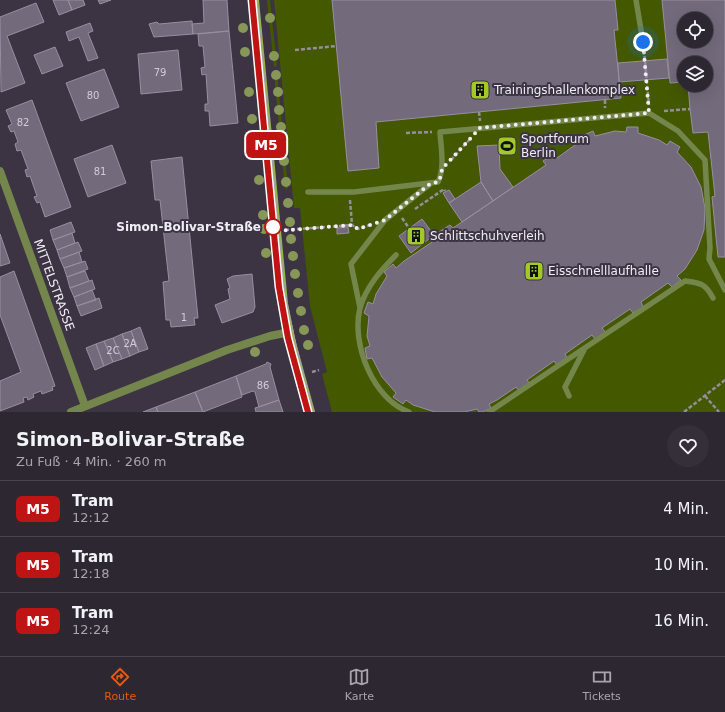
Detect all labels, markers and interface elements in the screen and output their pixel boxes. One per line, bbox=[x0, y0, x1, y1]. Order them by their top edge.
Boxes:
map controls bbox=[677, 12, 713, 92]
button: locate bbox=[677, 12, 713, 48]
your location bbox=[633, 32, 653, 52]
button: layers bbox=[677, 56, 713, 92]
house number: 79 bbox=[154, 67, 166, 78]
building icon: Trainingshallenkomplex bbox=[469, 79, 491, 101]
place label: Trainingshallenkomplex bbox=[493, 83, 635, 97]
house number: 80 bbox=[87, 90, 99, 101]
house number: 82 bbox=[17, 117, 29, 128]
line badge: M5 bbox=[248, 132, 284, 158]
place label: Sportforum Berlin bbox=[521, 132, 589, 160]
sports icon: Sportforum Berlin bbox=[496, 135, 518, 157]
text: M5 bbox=[254, 137, 278, 153]
house number: 81 bbox=[94, 166, 106, 177]
marker: Simon-Bolivar-Straße bbox=[264, 218, 282, 236]
place label: Simon-Bolivar-Straße bbox=[116, 220, 261, 234]
building icon: Schlittschuhverleih bbox=[405, 225, 427, 247]
place label: Schlittschuhverleih bbox=[430, 229, 545, 243]
street label: MITTELSTRASSE bbox=[31, 237, 77, 333]
building icon: Eisschnelllaufhalle bbox=[523, 260, 545, 282]
place label: Eisschnelllaufhalle bbox=[548, 264, 659, 278]
house number: 1 bbox=[181, 312, 187, 323]
house number: 2A bbox=[123, 338, 137, 349]
house number: 2C bbox=[106, 345, 120, 356]
house number: 86 bbox=[257, 380, 269, 391]
button: heart bbox=[667, 425, 709, 467]
text: Simon-Bolivar-Straße bbox=[16, 428, 245, 450]
text: Zu Fuß · 4 Min. · 260 m bbox=[16, 454, 166, 469]
text: Tram bbox=[72, 492, 114, 510]
text: 4 Min. bbox=[663, 500, 709, 518]
text: M5 bbox=[26, 501, 50, 517]
text: 12:12 bbox=[72, 510, 109, 525]
text: Tram bbox=[72, 548, 114, 566]
text: 10 Min. bbox=[654, 556, 709, 574]
text: M5 bbox=[26, 557, 50, 573]
text: 12:18 bbox=[72, 566, 109, 581]
text: Tram bbox=[72, 604, 114, 622]
text: 16 Min. bbox=[654, 612, 709, 630]
text: M5 bbox=[26, 613, 50, 629]
text: 12:24 bbox=[72, 622, 109, 637]
tab: Route bbox=[104, 666, 136, 703]
tab: Karte bbox=[345, 666, 374, 703]
tab: Tickets bbox=[582, 666, 621, 703]

